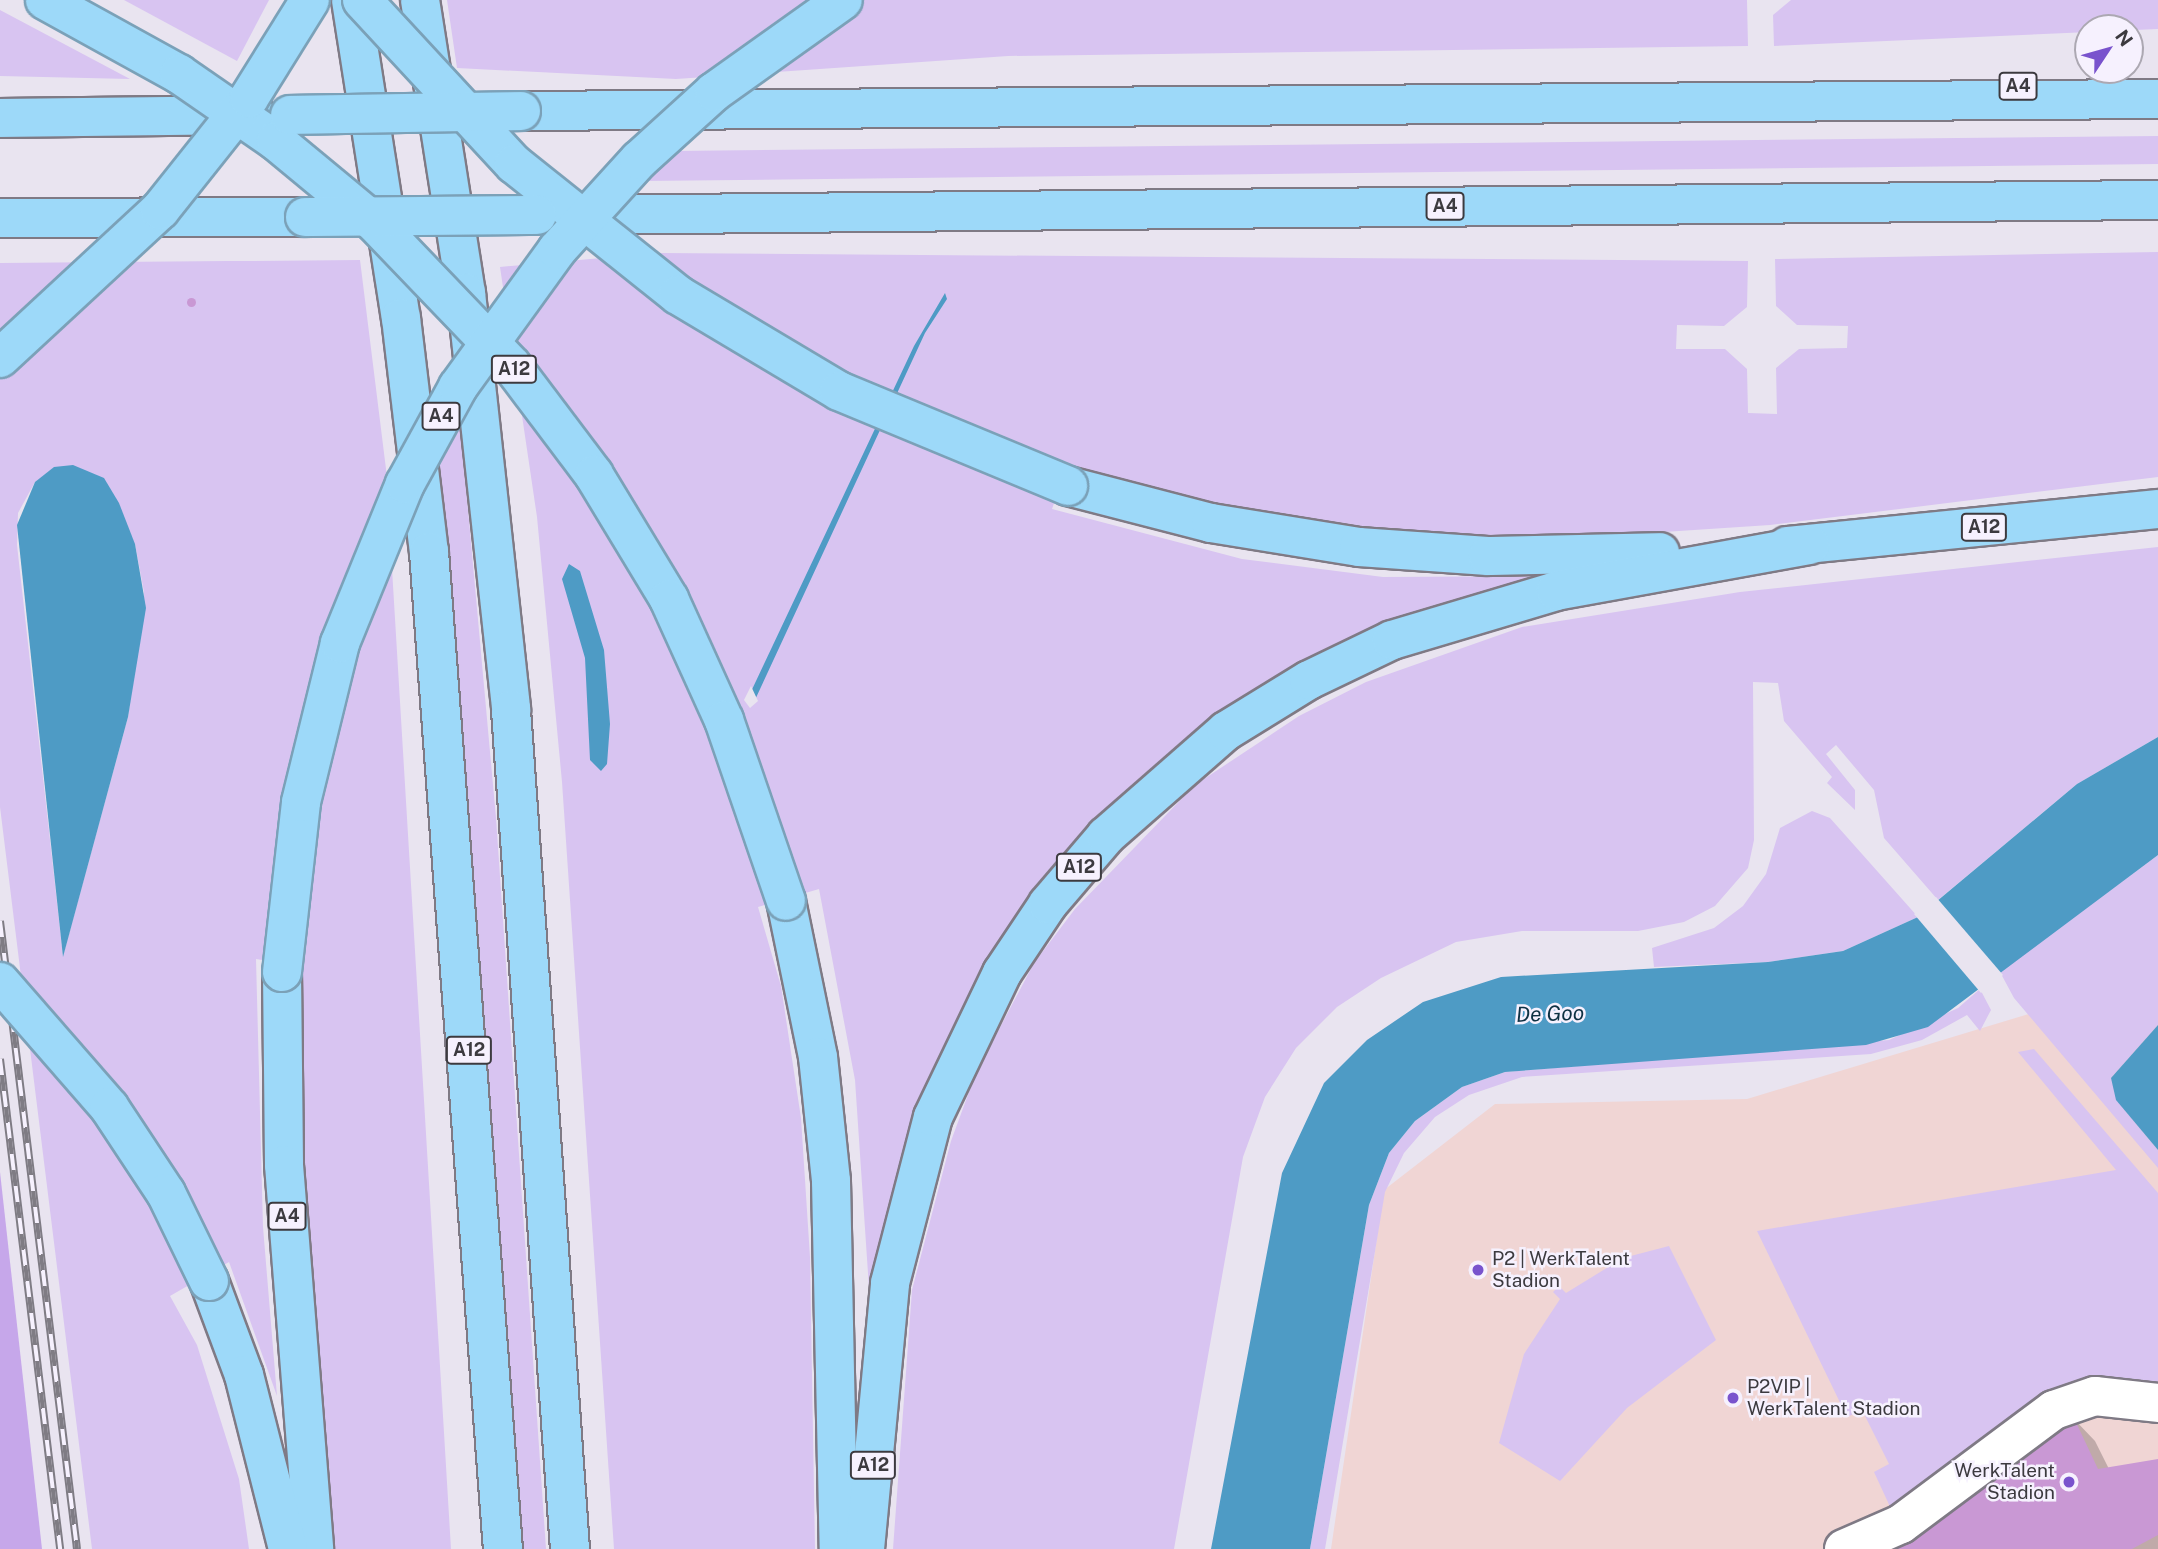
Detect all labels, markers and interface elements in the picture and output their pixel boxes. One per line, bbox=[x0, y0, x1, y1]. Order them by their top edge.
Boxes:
north arrow bbox=[2074, 14, 2144, 84]
text: N bbox=[2111, 25, 2138, 50]
road number: A4 bbox=[1997, 72, 2039, 100]
road number: A4 bbox=[1424, 191, 1466, 220]
road number: A12 bbox=[490, 354, 538, 384]
road number: A4 bbox=[420, 402, 462, 430]
road number: A12 bbox=[1960, 512, 2008, 542]
road number: A12 bbox=[1054, 852, 1104, 882]
water label: De Goo bbox=[1515, 1000, 1585, 1028]
road number: A12 bbox=[444, 1036, 494, 1064]
road number: A4 bbox=[266, 1202, 308, 1231]
place label: P2 | WerkTalent Stadion bbox=[1492, 1248, 1630, 1292]
marker: P2 | WerkTalent Stadion bbox=[1470, 1262, 1486, 1278]
place label: P2VIP | WerkTalent Stadion bbox=[1747, 1376, 1920, 1420]
marker: P2VIP | WerkTalent Stadion bbox=[1725, 1390, 1741, 1406]
road number: A12 bbox=[848, 1450, 898, 1480]
place label: WerkTalent Stadion bbox=[1954, 1460, 2055, 1504]
marker: WerkTalent Stadion bbox=[2061, 1474, 2077, 1490]

